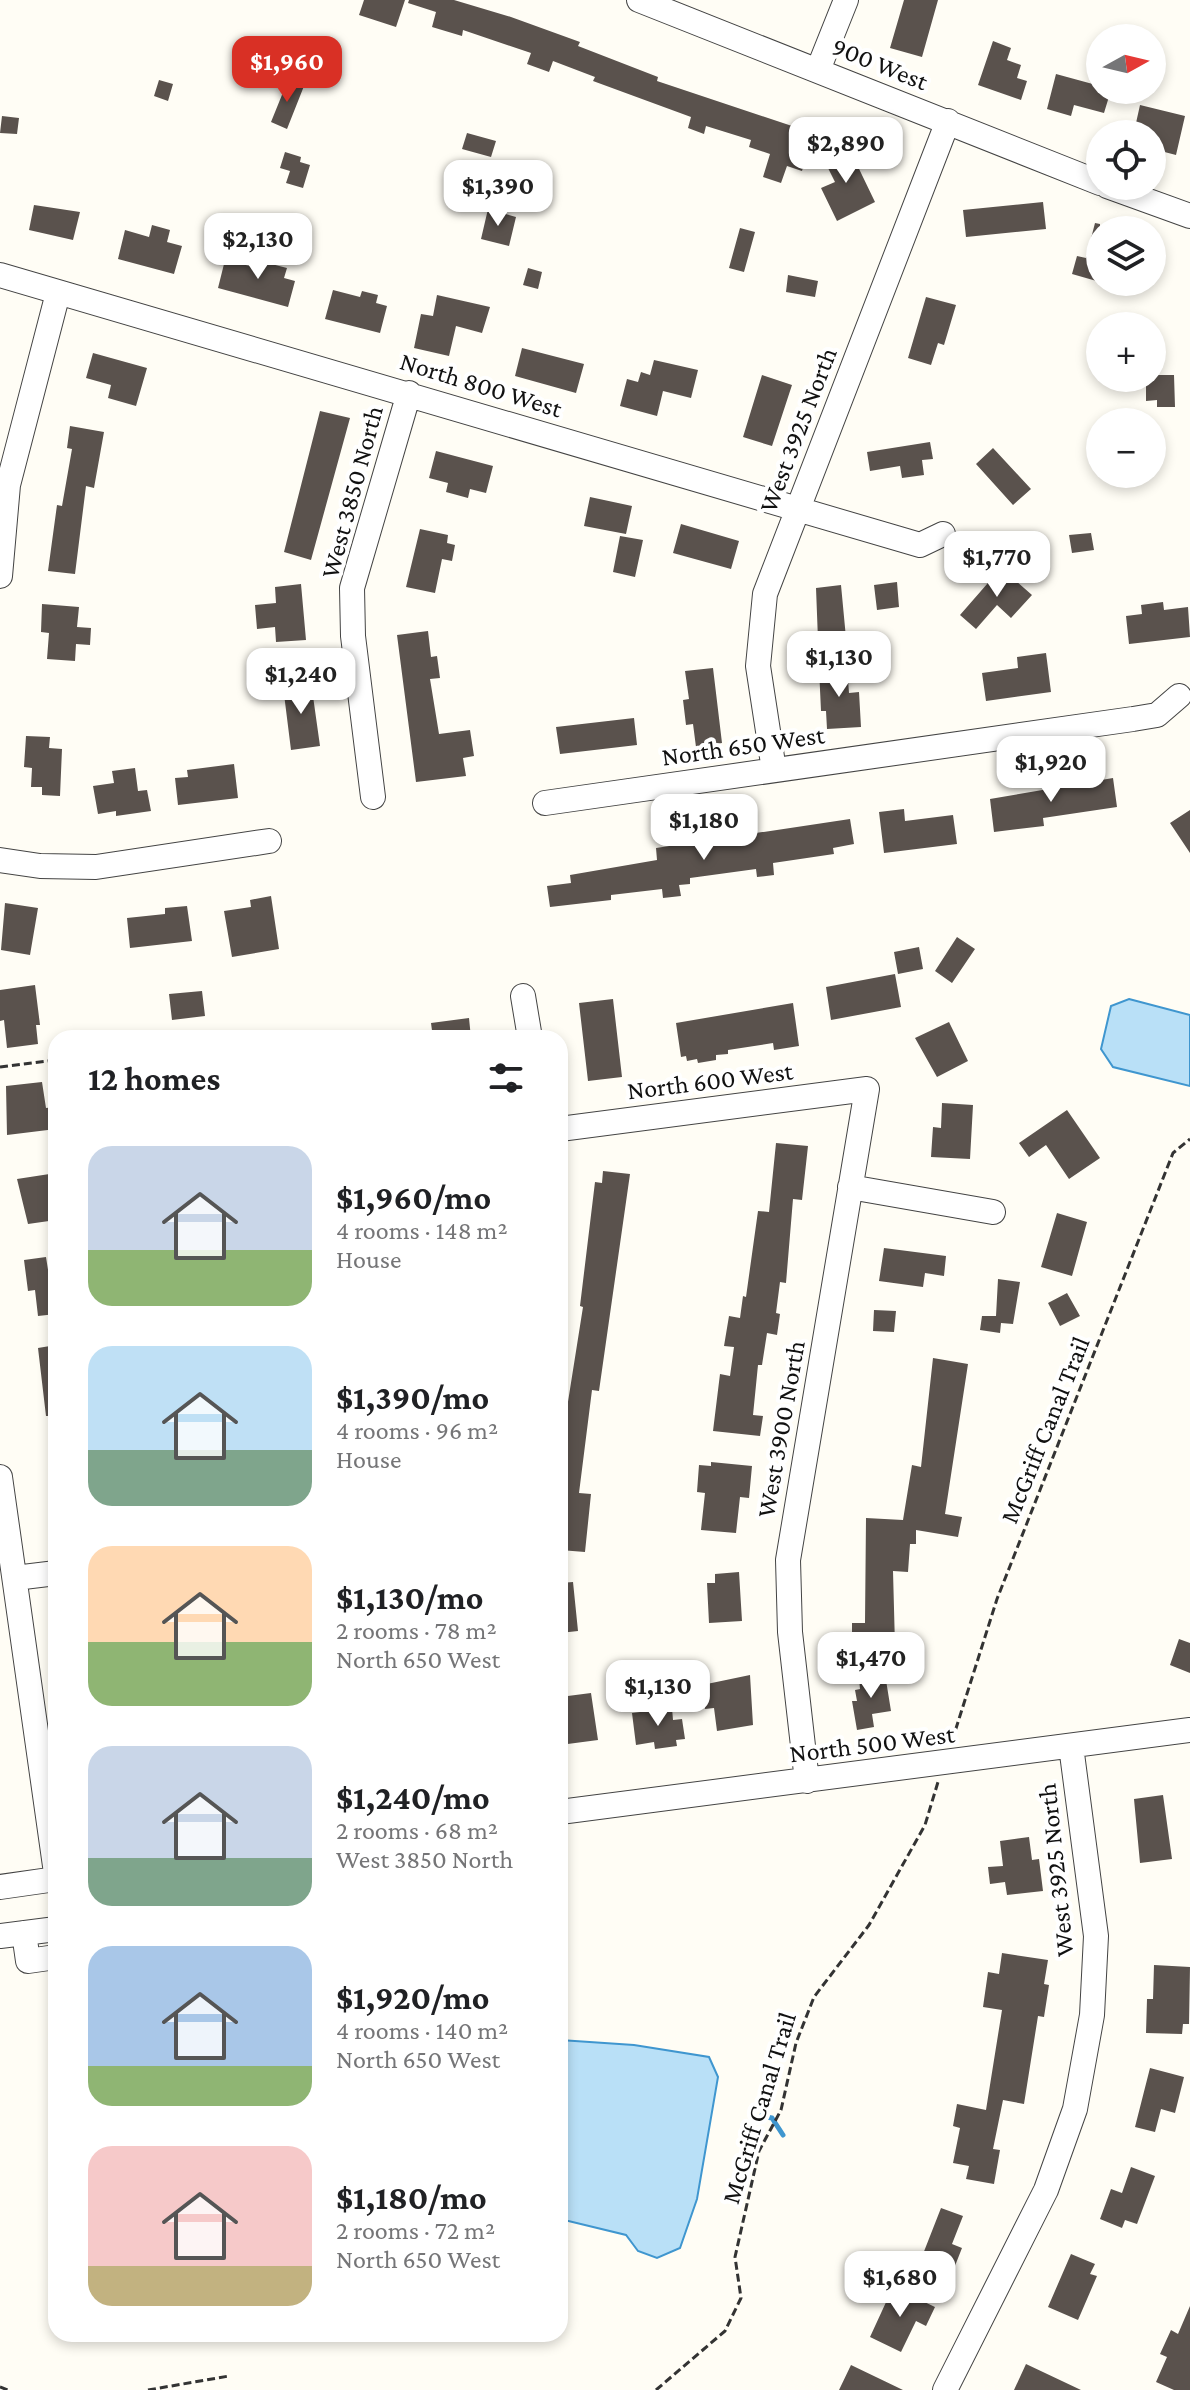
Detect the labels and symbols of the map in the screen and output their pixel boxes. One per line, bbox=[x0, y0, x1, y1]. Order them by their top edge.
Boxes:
north arrow bbox=[1086, 24, 1166, 104]
street label: 900 West bbox=[828, 32, 932, 96]
pin: $1,960 bbox=[222, 36, 352, 104]
pin: $2,890 bbox=[781, 117, 911, 185]
pin: $1,390 bbox=[433, 160, 563, 228]
pin: $2,130 bbox=[193, 213, 323, 281]
street label: West 3925 North bbox=[753, 344, 843, 516]
street label: North 800 West bbox=[397, 347, 566, 424]
street label: West 3850 North bbox=[315, 403, 389, 581]
pin: $1,770 bbox=[932, 531, 1062, 599]
pin: $1,130 bbox=[774, 631, 904, 699]
pin: $1,240 bbox=[236, 648, 366, 716]
street label: North 650 West bbox=[660, 720, 827, 772]
pin: $1,920 bbox=[986, 736, 1116, 804]
pin: $1,180 bbox=[639, 794, 769, 862]
street label: North 600 West bbox=[625, 1056, 795, 1106]
street label: McGriff Canal Trail bbox=[994, 1332, 1096, 1528]
street label: West 3900 North bbox=[751, 1338, 811, 1520]
pin: $1,470 bbox=[806, 1632, 936, 1700]
pin: $1,130 bbox=[593, 1660, 723, 1728]
street label: North 500 West bbox=[788, 1719, 957, 1769]
street label: West 3925 North bbox=[1032, 1782, 1080, 1958]
street label: McGriff Canal Trail bbox=[716, 2009, 802, 2207]
pin: $1,680 bbox=[835, 2251, 965, 2319]

